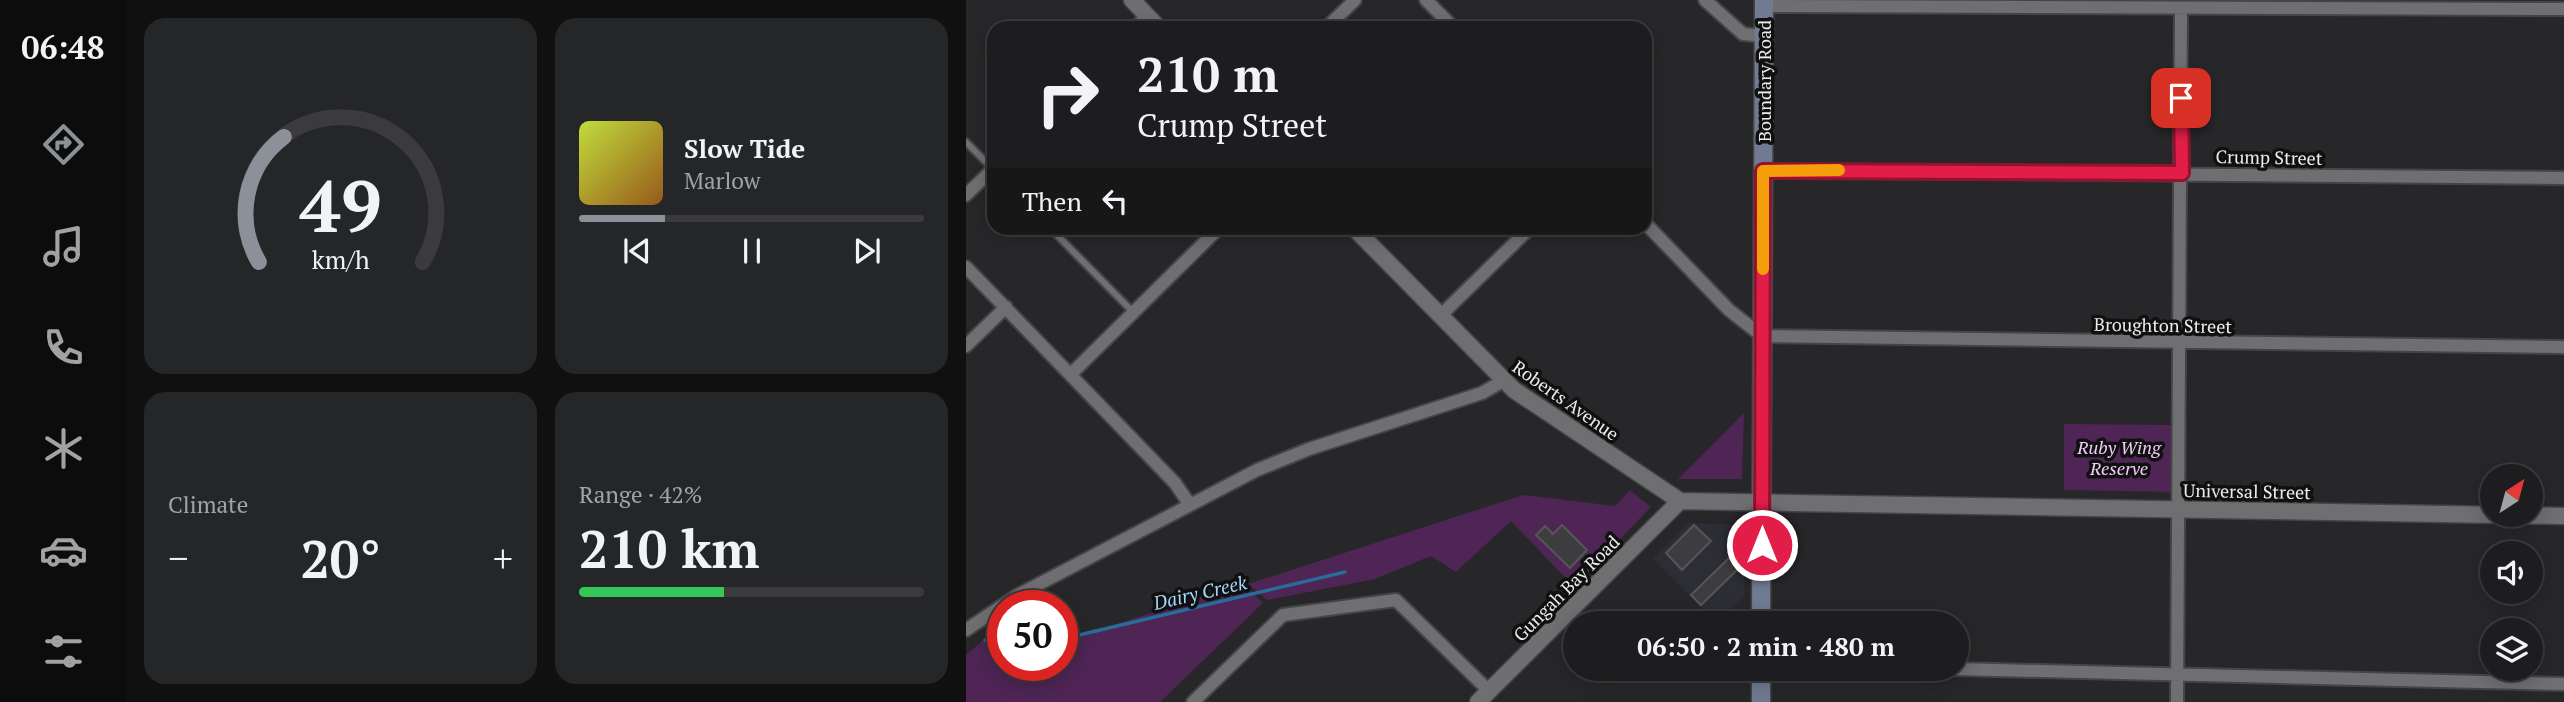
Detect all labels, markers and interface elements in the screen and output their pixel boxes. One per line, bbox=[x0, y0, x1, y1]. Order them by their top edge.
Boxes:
street label: Boundary Road bbox=[1752, 20, 1776, 142]
text: 06:48 bbox=[21, 26, 105, 68]
text: 210 m bbox=[1137, 41, 1279, 106]
icon: right bbox=[1022, 49, 1113, 140]
pin bbox=[2151, 68, 2211, 128]
icon: arrive bbox=[2162, 79, 2200, 117]
text: Crump Street bbox=[1137, 104, 1327, 146]
icon: directions bbox=[39, 120, 88, 169]
text: Slow Tide bbox=[684, 131, 805, 165]
street label: Crump Street bbox=[2215, 144, 2323, 170]
text: 49 bbox=[299, 156, 382, 253]
text: Marlow bbox=[684, 165, 761, 196]
icon: left bbox=[1096, 182, 1134, 220]
text: Then bbox=[1022, 184, 1082, 218]
icon: music bbox=[39, 222, 88, 271]
icon: previous bbox=[618, 232, 656, 270]
icon: pause bbox=[733, 232, 771, 270]
icon: next bbox=[848, 232, 886, 270]
text: km/h bbox=[312, 243, 370, 276]
street label: Broughton Street bbox=[2094, 312, 2233, 338]
icon: phone bbox=[39, 323, 88, 372]
street label: Roberts Avenue bbox=[1508, 355, 1624, 445]
icon: climate bbox=[39, 424, 88, 473]
park label: Ruby Wing Reserve bbox=[2076, 435, 2162, 480]
north arrow bbox=[2480, 464, 2543, 527]
map controls bbox=[2480, 464, 2543, 681]
street label: Universal Street bbox=[2183, 478, 2311, 504]
text: Range · 42% bbox=[579, 479, 702, 510]
text: Climate bbox=[168, 489, 248, 520]
position arrow bbox=[1725, 508, 1799, 582]
text: 210 km bbox=[579, 514, 760, 583]
text: 20° bbox=[300, 524, 381, 593]
icon: car bbox=[39, 526, 88, 575]
street label: Gungah Bay Road bbox=[1508, 530, 1624, 646]
text: − bbox=[168, 533, 188, 583]
text: + bbox=[493, 533, 513, 583]
button: sound bbox=[2480, 541, 2543, 604]
water label: Dairy Creek bbox=[1150, 569, 1250, 615]
speed limit sign: 50 bbox=[987, 590, 1078, 681]
button: layers bbox=[2480, 618, 2543, 681]
icon: filters bbox=[39, 627, 88, 676]
text: 06:50 · 2 min · 480 m bbox=[1637, 629, 1895, 663]

